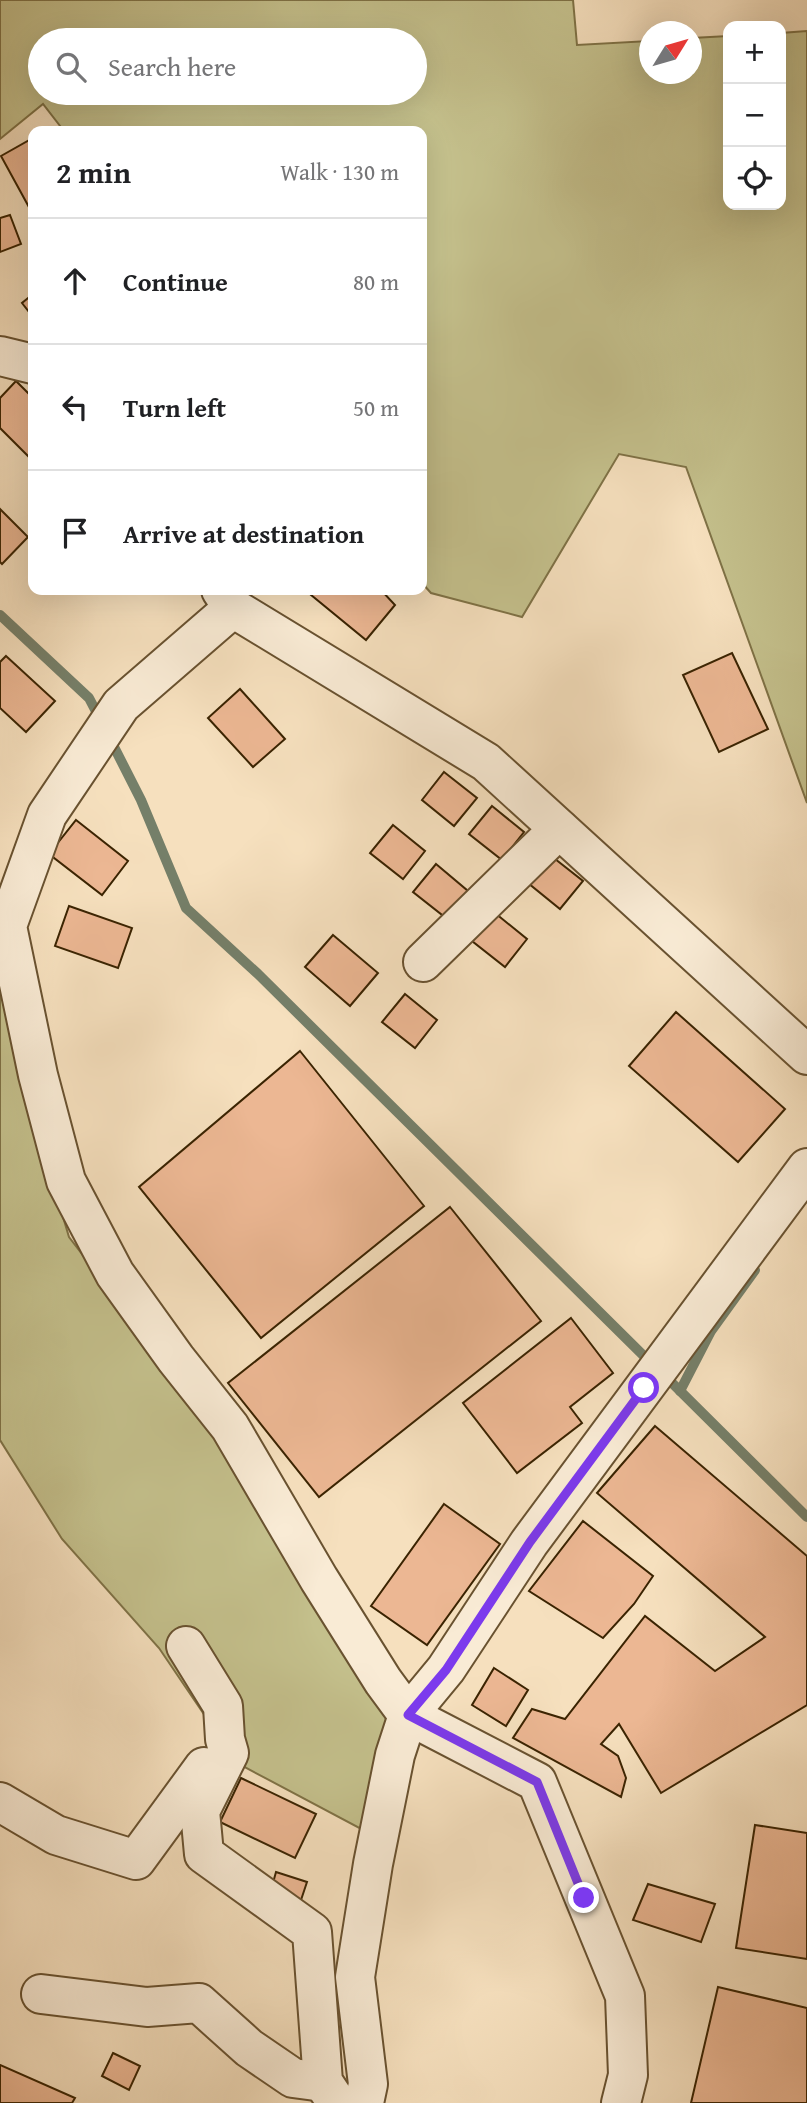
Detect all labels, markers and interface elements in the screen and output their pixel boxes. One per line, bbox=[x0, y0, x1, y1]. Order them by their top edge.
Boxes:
north arrow bbox=[639, 21, 702, 84]
map controls bbox=[723, 21, 786, 210]
button: + bbox=[723, 21, 786, 84]
search box bbox=[28, 28, 427, 105]
text: Search here bbox=[108, 47, 236, 86]
icon: search bbox=[52, 48, 90, 86]
button: − bbox=[723, 84, 786, 147]
button: locate bbox=[723, 147, 786, 210]
text: 2 min bbox=[56, 150, 131, 194]
text: Walk · 130 m bbox=[280, 155, 399, 188]
icon: ahead bbox=[56, 262, 94, 300]
text: Continue bbox=[123, 262, 228, 301]
text: 80 m bbox=[353, 265, 399, 298]
icon: left bbox=[56, 388, 94, 426]
text: Turn left bbox=[123, 388, 226, 427]
text: 50 m bbox=[353, 391, 399, 424]
icon: arrive bbox=[56, 514, 94, 552]
text: Arrive at destination bbox=[123, 514, 364, 553]
route start bbox=[628, 1372, 659, 1403]
route end bbox=[568, 1882, 599, 1913]

